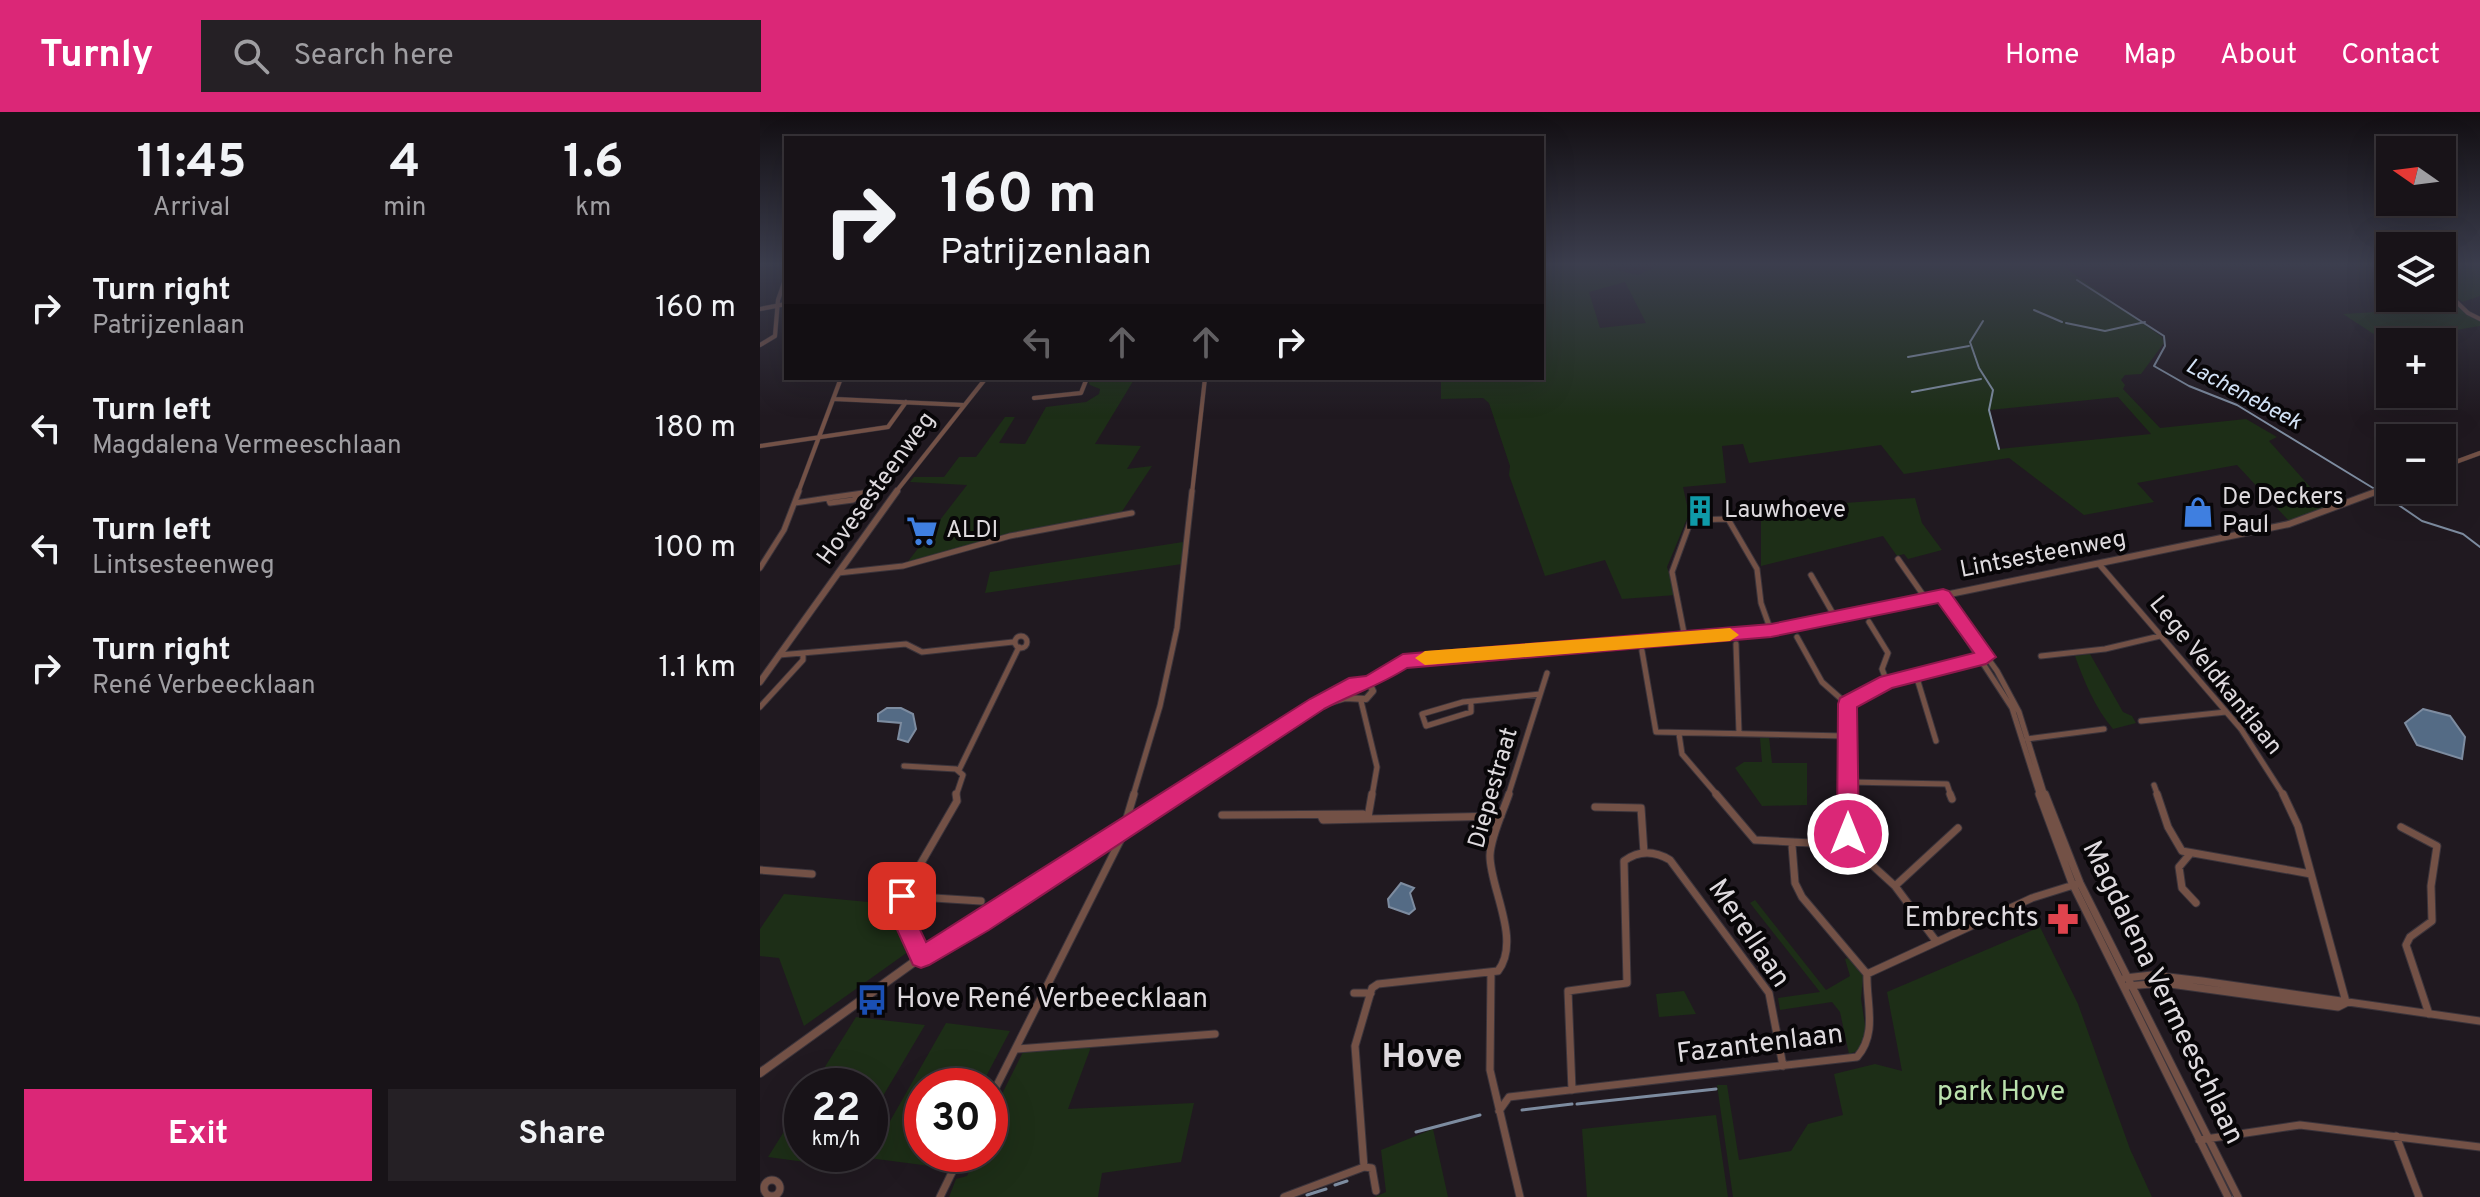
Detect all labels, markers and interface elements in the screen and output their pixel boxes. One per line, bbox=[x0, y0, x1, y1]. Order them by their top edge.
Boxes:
search box bbox=[201, 20, 761, 92]
text: Turnly bbox=[40, 32, 153, 81]
icon: search bbox=[229, 34, 273, 78]
text: Search here bbox=[293, 38, 454, 75]
text: Home bbox=[2005, 38, 2079, 74]
text: Map bbox=[2123, 38, 2176, 74]
text: About bbox=[2220, 38, 2297, 74]
text: Contact bbox=[2341, 38, 2440, 74]
text: 11:45 bbox=[136, 134, 247, 194]
text: 4 bbox=[389, 134, 420, 194]
text: 1.6 bbox=[563, 134, 624, 194]
north arrow bbox=[2376, 136, 2456, 216]
map controls bbox=[2376, 136, 2456, 504]
text: 160 m bbox=[940, 162, 1097, 232]
icon: right bbox=[808, 168, 912, 272]
text: Arrival bbox=[153, 192, 230, 225]
text: min bbox=[383, 192, 426, 225]
text: km bbox=[575, 192, 611, 225]
text: Patrijzenlaan bbox=[940, 231, 1152, 277]
button: layers bbox=[2376, 232, 2456, 312]
text: Turn right bbox=[92, 273, 230, 310]
icon: right bbox=[24, 286, 68, 330]
text: 160 m bbox=[655, 290, 736, 327]
text: Patrijzenlaan bbox=[92, 310, 245, 343]
icon: left bbox=[1016, 320, 1060, 364]
icon: ahead bbox=[1100, 320, 1144, 364]
icon: ahead bbox=[1184, 320, 1228, 364]
icon: right bbox=[1268, 320, 1312, 364]
button: + bbox=[2376, 328, 2456, 408]
water label: Lachenebeek bbox=[2181, 353, 2306, 437]
text: Turn left bbox=[92, 393, 212, 430]
icon: left bbox=[24, 406, 68, 450]
street label: Hovesesteenweg bbox=[811, 407, 943, 571]
text: 180 m bbox=[655, 410, 736, 447]
button: − bbox=[2376, 424, 2456, 504]
text: Magdalena Vermeeschlaan bbox=[92, 430, 402, 463]
place label: De Deckers Paul bbox=[2222, 483, 2344, 541]
building icon: Lauwhoeve bbox=[1683, 494, 1717, 528]
shop icon: De Deckers Paul bbox=[2181, 495, 2215, 529]
place label: Lauwhoeve bbox=[1724, 496, 1846, 526]
text: Turn left bbox=[92, 513, 212, 550]
supermarket icon: ALDI bbox=[905, 514, 939, 548]
place label: ALDI bbox=[946, 516, 998, 546]
street label: Lintsesteenweg bbox=[1957, 524, 2129, 586]
icon: left bbox=[24, 526, 68, 570]
text: 100 m bbox=[654, 530, 736, 567]
text: Lintsesteenweg bbox=[92, 550, 275, 583]
street label: Lege Veldkantlaan bbox=[2142, 590, 2288, 762]
text: Turn right bbox=[92, 633, 230, 670]
icon: right bbox=[24, 646, 68, 690]
text: 1.1 km bbox=[658, 650, 736, 687]
text: René Verbeecklaan bbox=[92, 670, 316, 703]
street label: Diepestraat bbox=[1462, 724, 1526, 852]
position arrow bbox=[1806, 792, 1890, 876]
street label: Magdalena Vermeeschlaan bbox=[2073, 835, 2251, 1151]
pin bbox=[868, 862, 936, 930]
street label: Merellaan bbox=[1699, 873, 1797, 995]
icon: arrive bbox=[880, 874, 924, 918]
place label: Embrechts bbox=[1904, 901, 2039, 937]
pharmacy icon: Embrechts bbox=[2046, 902, 2080, 936]
place label: Hove René Verbeecklaan bbox=[896, 982, 1208, 1018]
bus stop icon: Hove René Verbeecklaan bbox=[855, 983, 889, 1017]
street label: Fazantenlaan bbox=[1675, 1017, 1845, 1073]
district label: Hove bbox=[1382, 1037, 1462, 1080]
speed limit sign: 30 bbox=[904, 1068, 1008, 1172]
park label: park Hove bbox=[1937, 1075, 2065, 1111]
text: 22 bbox=[812, 1085, 860, 1135]
button: Exit bbox=[24, 1089, 372, 1181]
button: Share bbox=[388, 1089, 736, 1181]
text: km/h bbox=[812, 1127, 860, 1153]

